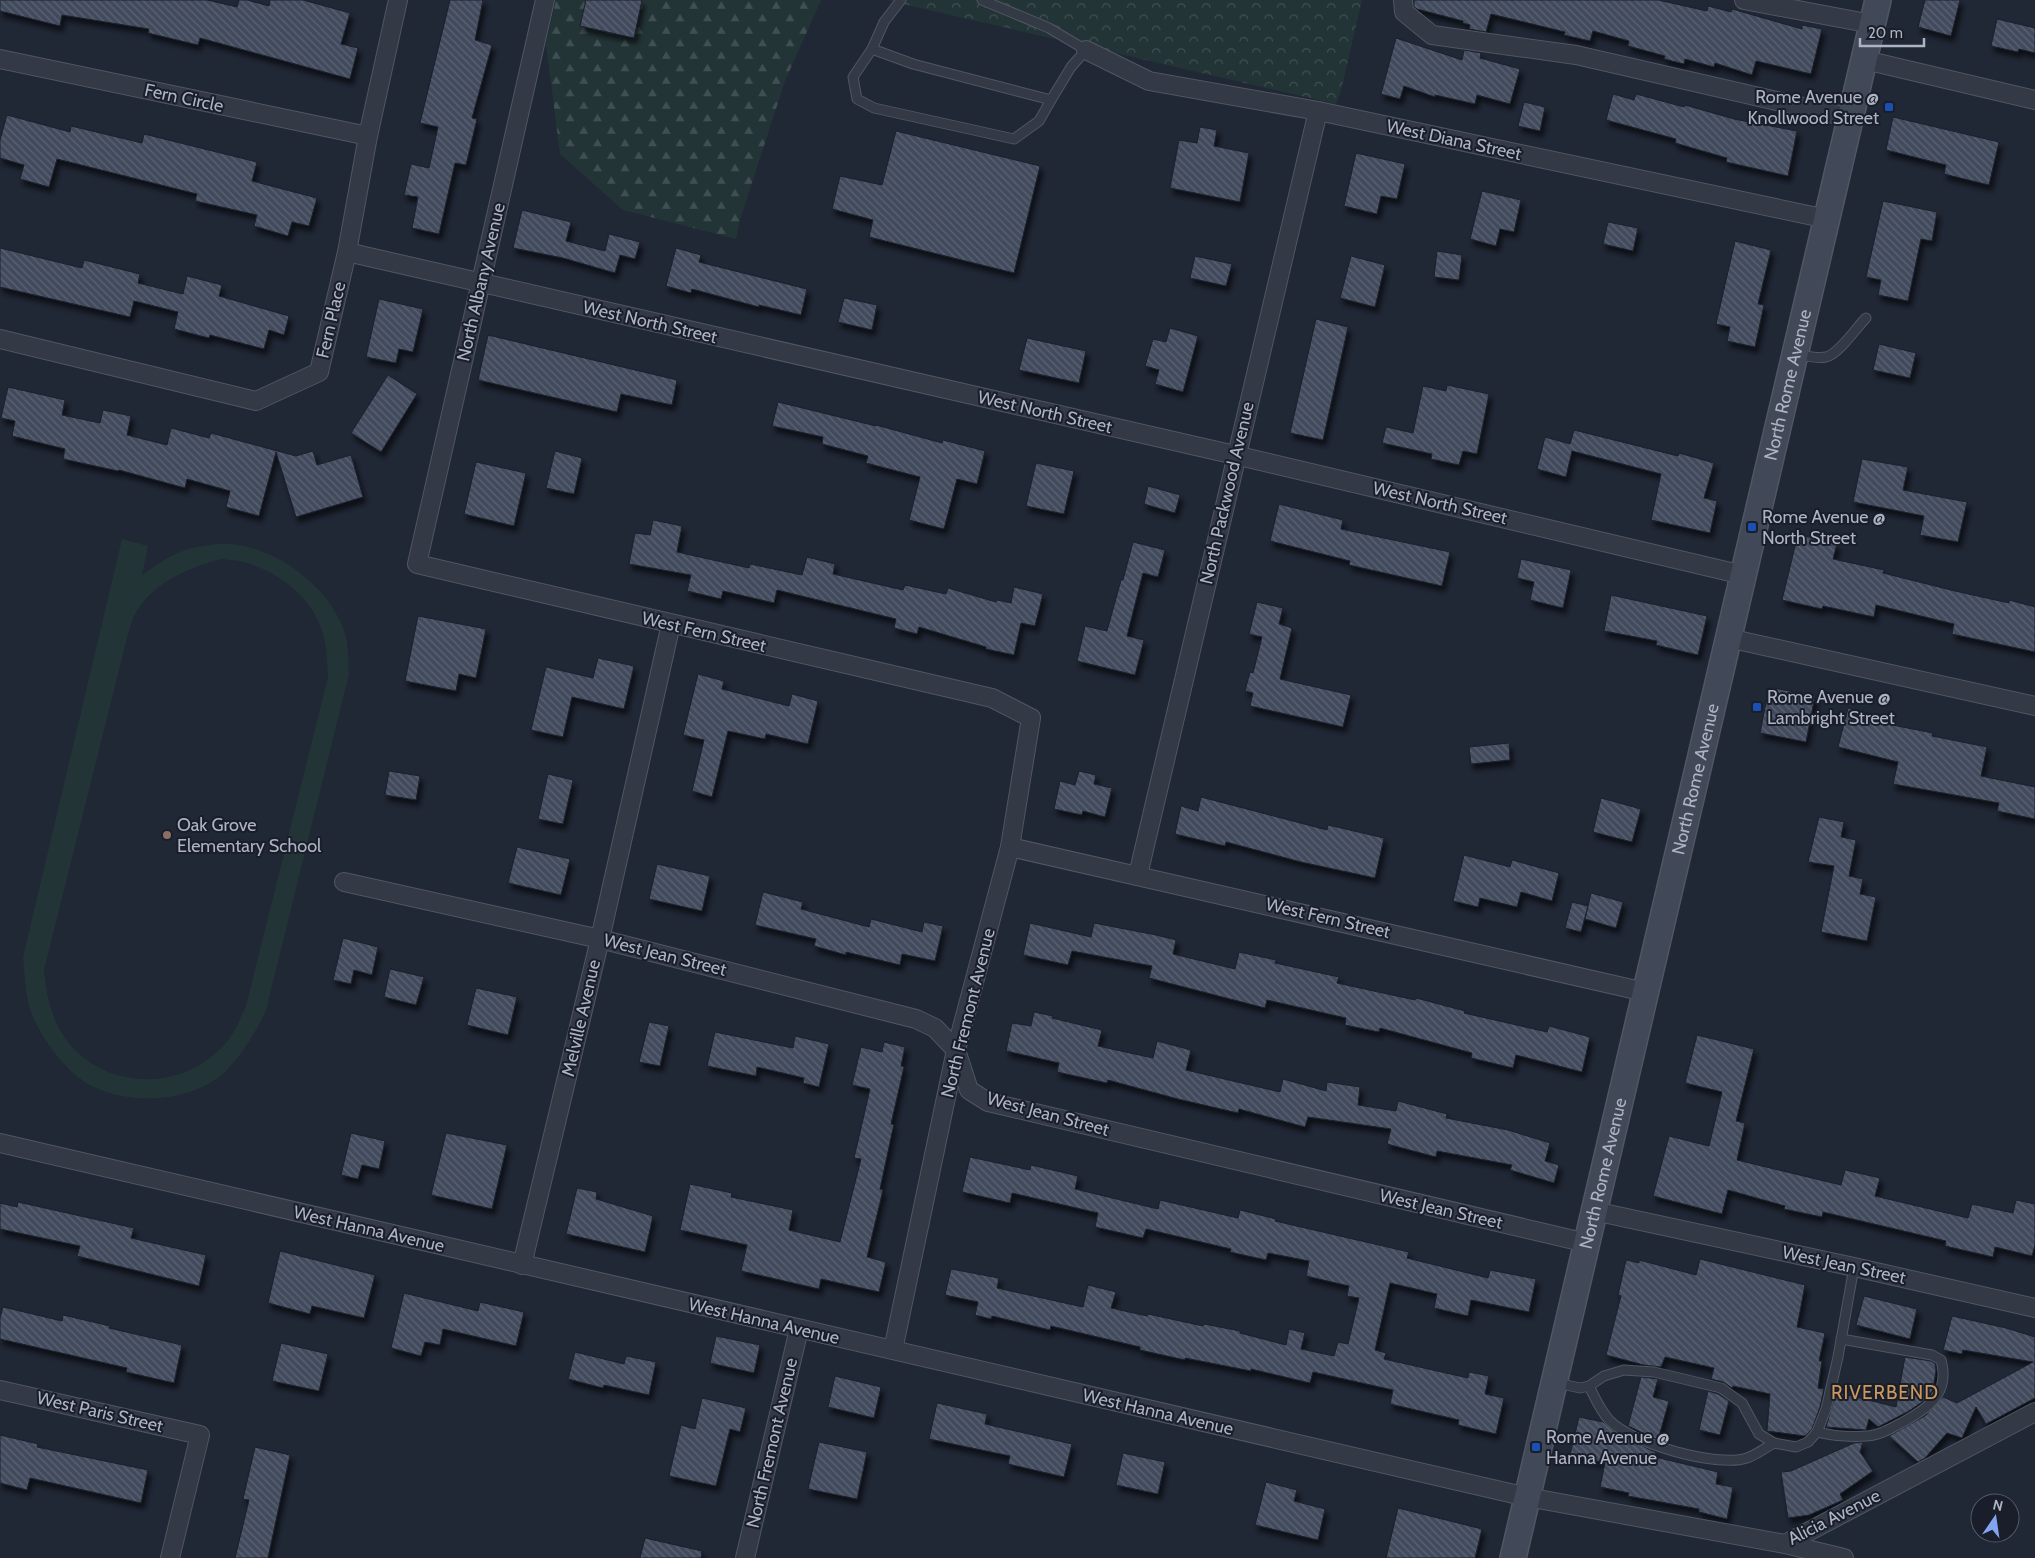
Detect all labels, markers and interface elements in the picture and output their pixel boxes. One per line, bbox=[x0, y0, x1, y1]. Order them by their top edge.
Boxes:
scale bar bbox=[1860, 15, 1924, 47]
text: 20 m bbox=[1868, 24, 1903, 42]
street label: Fern Circle bbox=[143, 79, 225, 117]
place label: Rome Avenue @ Knollwood Street bbox=[1747, 86, 1879, 129]
marker: Rome Avenue @ Knollwood Street bbox=[1883, 101, 1895, 113]
street label: West Diana Street bbox=[1384, 115, 1524, 165]
street label: North Albany Avenue bbox=[452, 201, 510, 363]
street label: Fern Place bbox=[312, 280, 350, 360]
street label: West North Street bbox=[581, 296, 719, 348]
street label: North Rome Avenue bbox=[1760, 307, 1816, 463]
street label: West North Street bbox=[976, 386, 1114, 438]
street label: North Packwood Avenue bbox=[1195, 400, 1259, 586]
street label: West North Street bbox=[1371, 477, 1509, 529]
place label: Rome Avenue @ North Street bbox=[1762, 506, 1886, 549]
marker: Rome Avenue @ North Street bbox=[1746, 521, 1758, 533]
street label: West Fern Street bbox=[640, 607, 768, 657]
place label: Rome Avenue @ Lambright Street bbox=[1767, 686, 1895, 729]
street label: North Rome Avenue bbox=[1667, 701, 1724, 857]
marker: Rome Avenue @ Lambright Street bbox=[1751, 701, 1763, 713]
place label: Oak Grove Elementary School bbox=[177, 814, 322, 857]
marker: Oak Grove Elementary School bbox=[161, 829, 173, 841]
street label: West Fern Street bbox=[1264, 893, 1392, 943]
street label: North Fremont Avenue bbox=[936, 926, 1000, 1100]
street label: West Jean Street bbox=[601, 929, 729, 981]
street label: Melville Avenue bbox=[557, 957, 605, 1079]
street label: West Jean Street bbox=[984, 1087, 1112, 1141]
street label: North Rome Avenue bbox=[1575, 1096, 1631, 1251]
street label: West Jean Street bbox=[1377, 1184, 1505, 1234]
street label: West Hanna Avenue bbox=[291, 1201, 447, 1257]
street label: West Jean Street bbox=[1780, 1241, 1908, 1289]
street label: West Hanna Avenue bbox=[686, 1293, 842, 1349]
street label: North Fremont Avenue bbox=[742, 1356, 802, 1530]
district label: RIVERBEND bbox=[1831, 1381, 1939, 1404]
street label: West Hanna Avenue bbox=[1080, 1384, 1236, 1440]
street label: West Paris Street bbox=[35, 1387, 165, 1437]
place label: Rome Avenue @ Hanna Avenue bbox=[1546, 1426, 1670, 1469]
marker: Rome Avenue @ Hanna Avenue bbox=[1530, 1441, 1542, 1453]
street label: Alicia Avenue bbox=[1784, 1484, 1884, 1550]
north arrow bbox=[1970, 1493, 2020, 1543]
text: N bbox=[1991, 1495, 2005, 1515]

